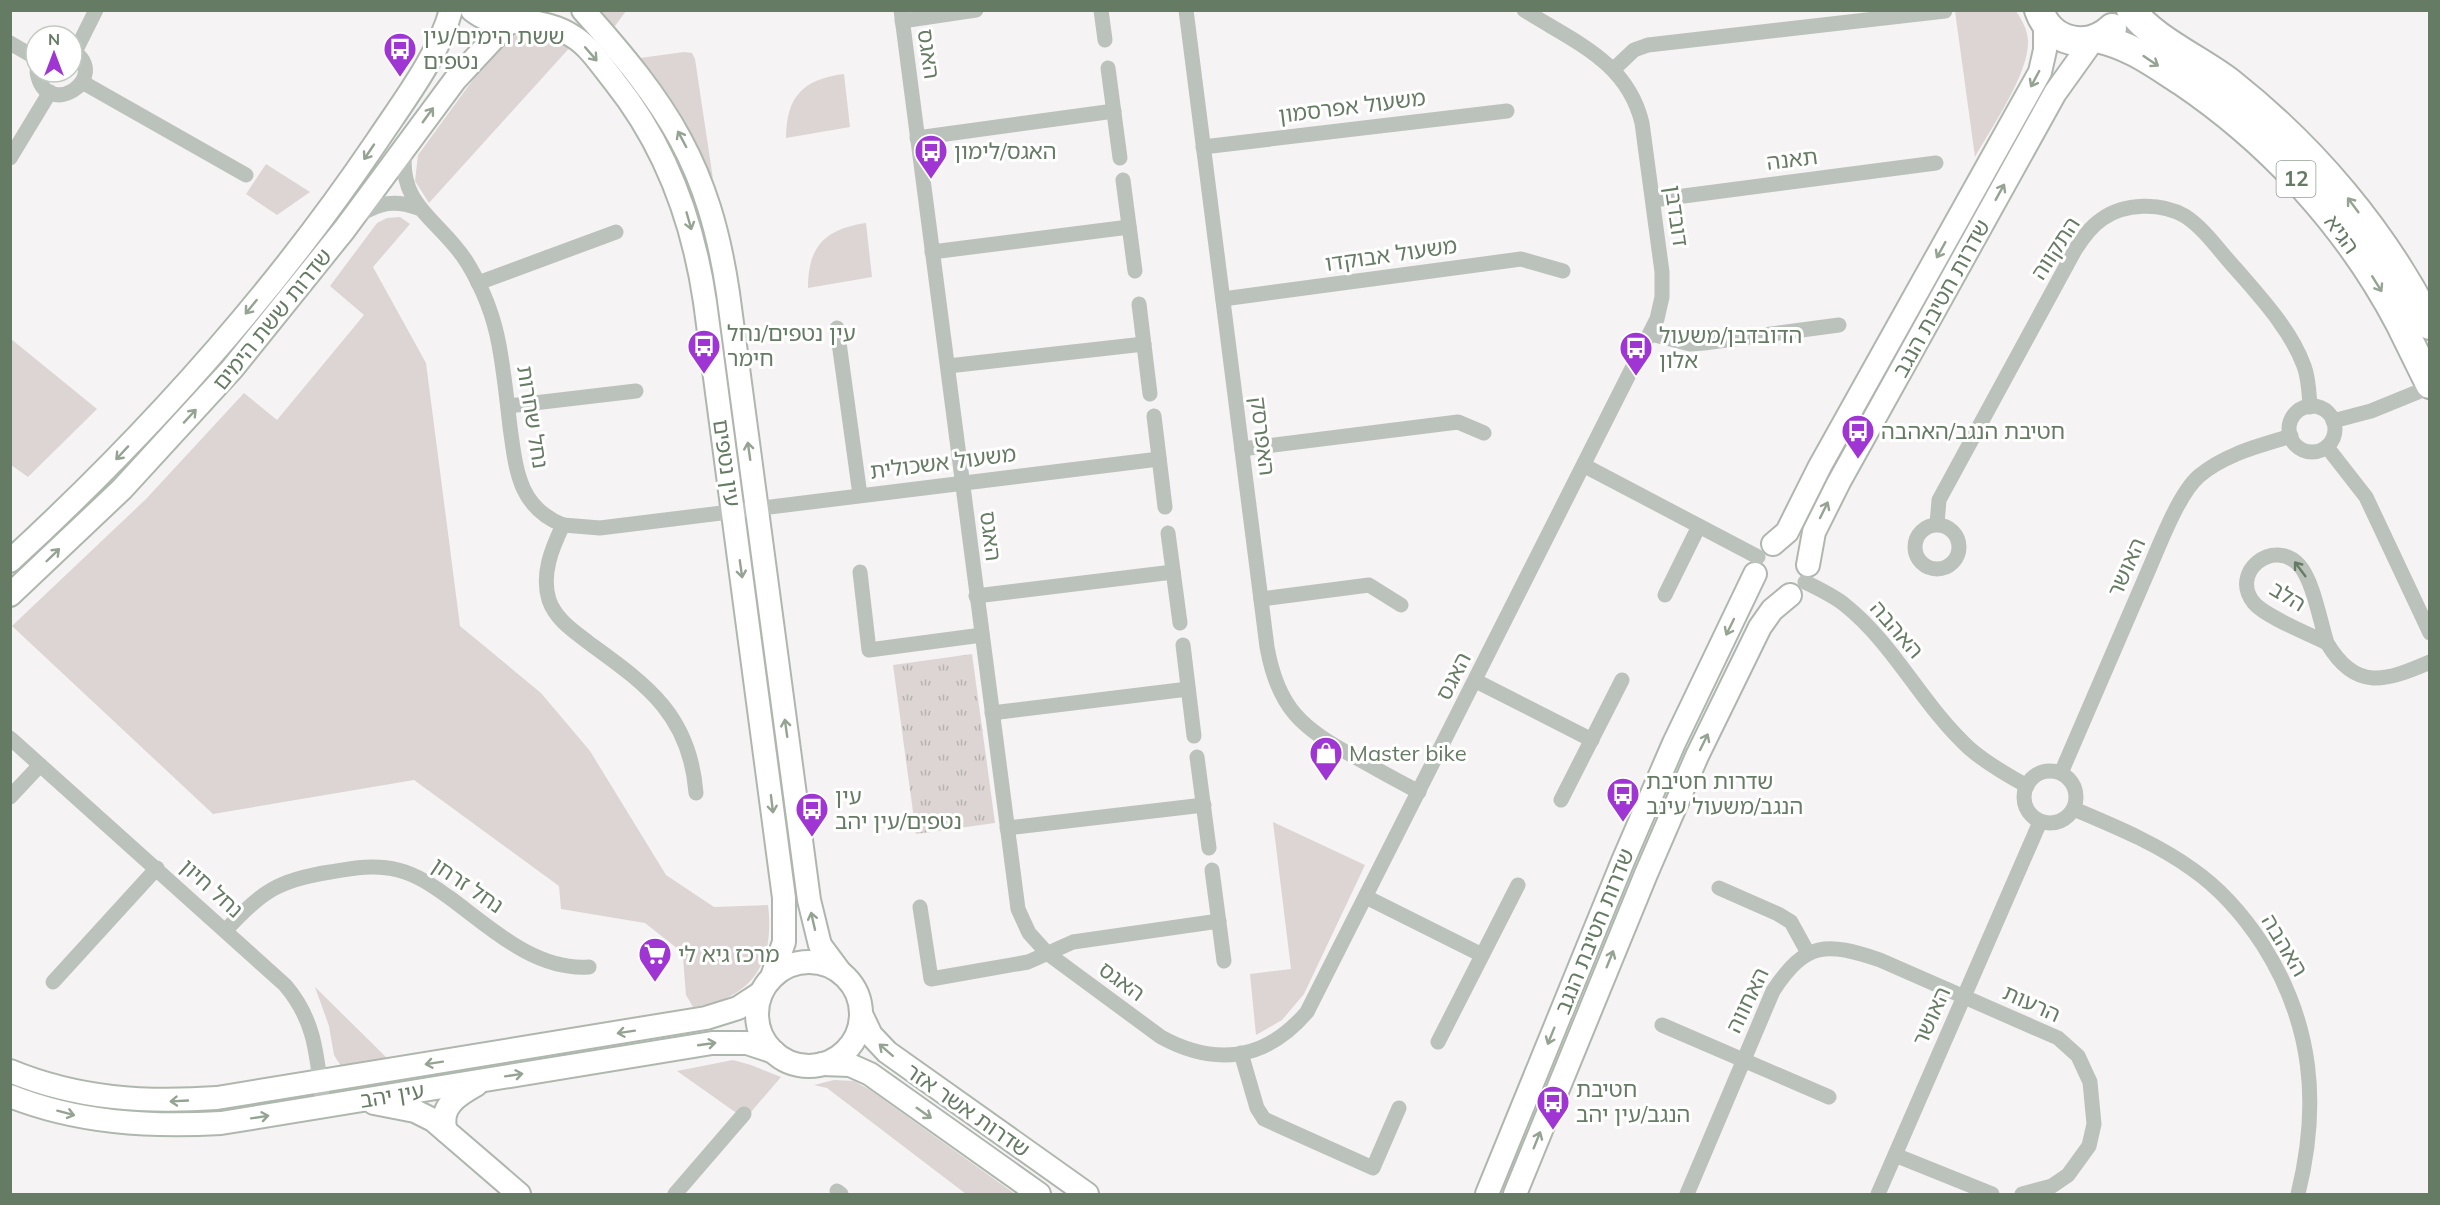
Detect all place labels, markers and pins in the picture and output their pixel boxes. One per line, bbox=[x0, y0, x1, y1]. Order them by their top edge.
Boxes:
place label: ששת הימים/עין נטפים bbox=[423, 22, 565, 75]
bus stop icon: ששת הימים/עין נטפים bbox=[382, 31, 418, 78]
bus stop icon: האגס/לימון bbox=[913, 133, 949, 180]
place label: האגס/לימון bbox=[954, 137, 1057, 165]
place label: עין נטפים/נחל חימר bbox=[727, 319, 856, 372]
place label: הדובדבן/משעול אלון bbox=[1659, 321, 1802, 374]
bus stop icon: עין נטפים/נחל חימר bbox=[686, 328, 722, 375]
bus stop icon: הדובדבן/משעול אלון bbox=[1618, 330, 1654, 377]
bus stop icon: חטיבת הנגב/האהבה bbox=[1840, 413, 1876, 460]
place label: חטיבת הנגב/האהבה bbox=[1881, 417, 2065, 445]
shop icon: Master bike bbox=[1308, 735, 1344, 782]
place label: Master bike bbox=[1349, 739, 1467, 767]
place label: שדרות חטיבת הנגב/משעול עינב bbox=[1646, 767, 1803, 820]
bus stop icon: שדרות חטיבת הנגב/משעול עינב bbox=[1605, 776, 1641, 823]
place label: עין נטפים/עין יהב bbox=[835, 782, 962, 835]
bus stop icon: עין נטפים/עין יהב bbox=[794, 791, 830, 838]
supermarket icon: מרכז גיא לי bbox=[637, 936, 673, 983]
place label: מרכז גיא לי bbox=[678, 940, 780, 968]
place label: חטיבת הנגב/עין יהב bbox=[1576, 1075, 1690, 1128]
bus stop icon: חטיבת הנגב/עין יהב bbox=[1535, 1084, 1571, 1131]

